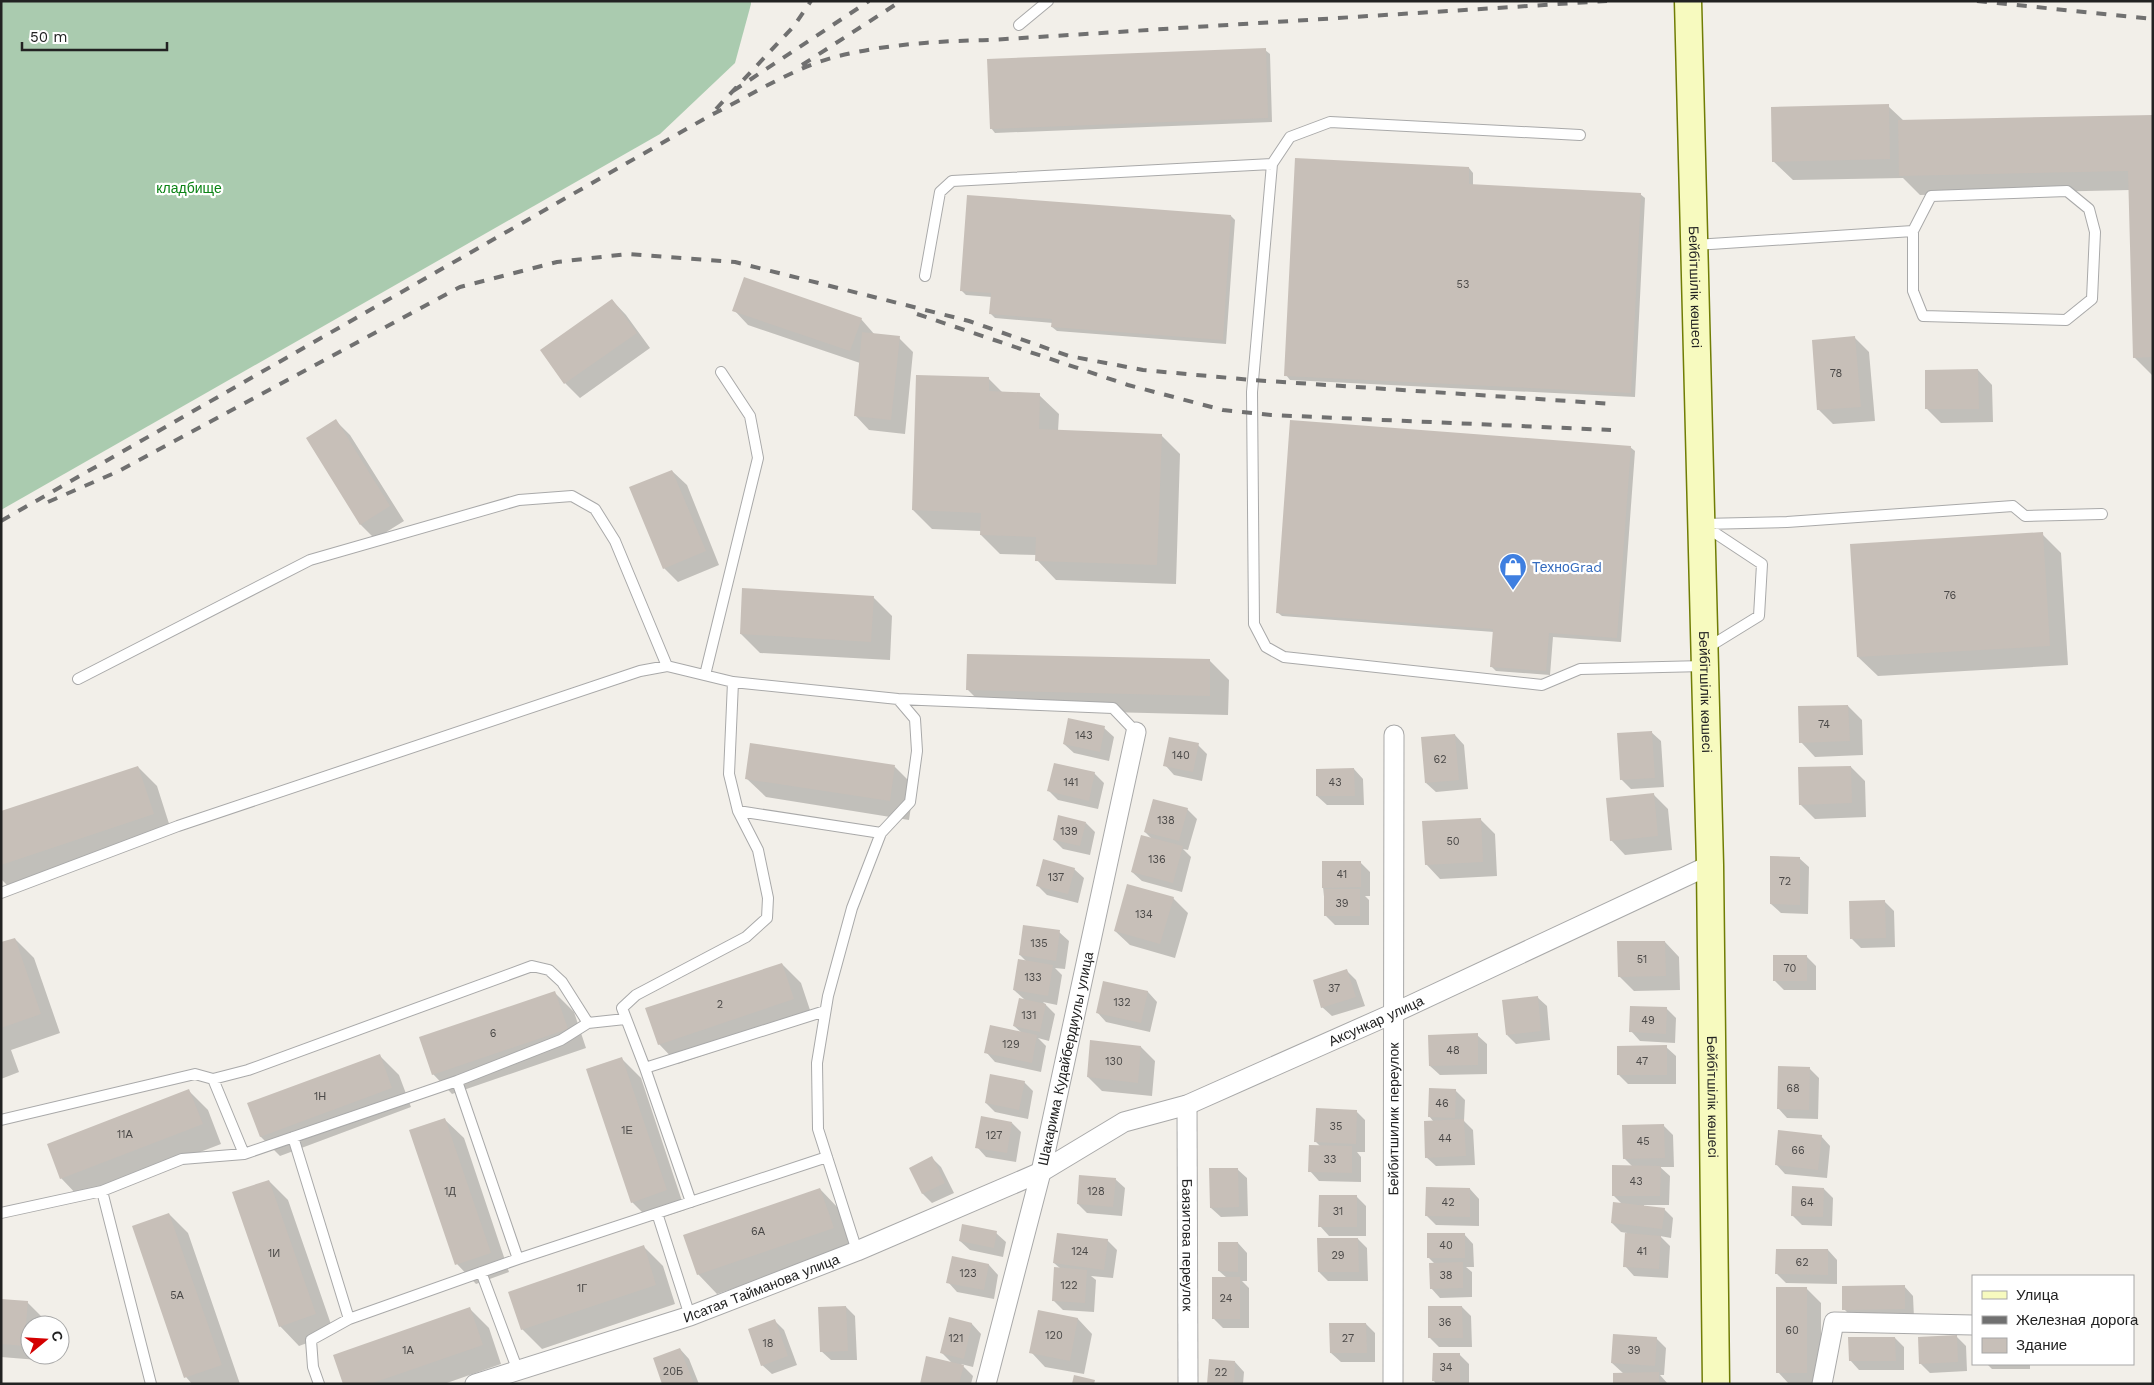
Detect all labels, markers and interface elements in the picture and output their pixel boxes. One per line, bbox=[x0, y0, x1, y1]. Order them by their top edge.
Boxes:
scale bar bbox=[22, 20, 168, 52]
text: 50 m bbox=[30, 28, 67, 46]
park label: кладбище bbox=[156, 180, 222, 196]
street label: Бейбітшілік көшесі bbox=[1686, 226, 1705, 348]
house number: 53 bbox=[1457, 278, 1469, 291]
house number: 78 bbox=[1830, 367, 1843, 380]
shop icon: ТехноGrad bbox=[1498, 552, 1528, 591]
place label: ТехноGrad bbox=[1532, 559, 1602, 575]
house number: 76 bbox=[1944, 589, 1957, 602]
street label: Бейбітшілік көшесі bbox=[1696, 631, 1715, 753]
house number: 74 bbox=[1818, 718, 1830, 731]
house number: 143 bbox=[1075, 729, 1093, 742]
house number: 140 bbox=[1172, 749, 1190, 762]
house number: 62 bbox=[1433, 753, 1447, 766]
house number: 141 bbox=[1063, 776, 1079, 789]
house number: 43 bbox=[1328, 776, 1342, 789]
house number: 138 bbox=[1157, 814, 1175, 827]
house number: 139 bbox=[1060, 825, 1078, 838]
house number: 50 bbox=[1446, 835, 1460, 848]
house number: 136 bbox=[1148, 853, 1166, 866]
house number: 41 bbox=[1337, 868, 1347, 881]
house number: 137 bbox=[1048, 871, 1064, 884]
house number: 72 bbox=[1779, 875, 1791, 888]
house number: 39 bbox=[1335, 897, 1349, 910]
house number: 134 bbox=[1135, 908, 1153, 921]
house number: 135 bbox=[1030, 937, 1048, 950]
street label: Шакарима Кудайбердиулы улица bbox=[1035, 950, 1096, 1167]
house number: 51 bbox=[1637, 953, 1647, 966]
house number: 70 bbox=[1784, 962, 1797, 975]
house number: 133 bbox=[1024, 971, 1042, 984]
house number: 37 bbox=[1328, 982, 1340, 995]
street label: Аксункар улица bbox=[1326, 992, 1426, 1049]
house number: 132 bbox=[1113, 996, 1131, 1009]
house number: 2 bbox=[717, 998, 723, 1011]
house number: 131 bbox=[1022, 1009, 1037, 1022]
house number: 49 bbox=[1641, 1014, 1655, 1027]
house number: 6 bbox=[490, 1027, 497, 1040]
street label: Бейбітшілік көшесі bbox=[1704, 1036, 1721, 1158]
house number: 129 bbox=[1002, 1038, 1020, 1051]
street label: Бейбитшилик переулок bbox=[1385, 1042, 1402, 1195]
house number: 48 bbox=[1446, 1044, 1460, 1057]
house number: 130 bbox=[1105, 1055, 1123, 1068]
house number: 47 bbox=[1636, 1055, 1648, 1068]
house number: 68 bbox=[1786, 1082, 1800, 1095]
house number: 1Н bbox=[314, 1090, 326, 1103]
house number: 46 bbox=[1435, 1097, 1449, 1110]
house number: 35 bbox=[1330, 1120, 1342, 1133]
house number: 1Е bbox=[621, 1124, 633, 1137]
house number: 11А bbox=[117, 1128, 134, 1141]
house number: 127 bbox=[986, 1129, 1002, 1142]
house number: 44 bbox=[1438, 1132, 1452, 1145]
house number: 45 bbox=[1636, 1135, 1650, 1148]
house number: 66 bbox=[1791, 1144, 1805, 1157]
house number: 33 bbox=[1324, 1153, 1336, 1166]
house number: 43 bbox=[1629, 1175, 1643, 1188]
street label: Баязитова переулок bbox=[1179, 1179, 1196, 1312]
house number: 1Д bbox=[444, 1185, 456, 1198]
house number: 128 bbox=[1087, 1185, 1105, 1198]
house number: 42 bbox=[1441, 1196, 1455, 1209]
house number: 64 bbox=[1800, 1196, 1814, 1209]
house number: 31 bbox=[1333, 1205, 1343, 1218]
house number: 6А bbox=[751, 1225, 766, 1238]
house number: 40 bbox=[1439, 1239, 1453, 1252]
house number: 124 bbox=[1071, 1245, 1089, 1258]
house number: 41 bbox=[1637, 1245, 1647, 1258]
house number: 1И bbox=[268, 1247, 280, 1260]
house number: 29 bbox=[1331, 1249, 1345, 1262]
street label: Исатая Тайманова улица bbox=[681, 1251, 842, 1326]
house number: 62 bbox=[1795, 1256, 1809, 1269]
house number: 123 bbox=[959, 1267, 977, 1280]
house number: 38 bbox=[1439, 1269, 1453, 1282]
legend bbox=[1972, 1275, 2134, 1365]
house number: 122 bbox=[1060, 1279, 1078, 1292]
house number: 1Г bbox=[577, 1282, 587, 1295]
text: Улица bbox=[2016, 1286, 2059, 1304]
house number: 5А bbox=[170, 1289, 185, 1302]
house number: 24 bbox=[1220, 1292, 1233, 1305]
text: Железная дорога bbox=[2016, 1311, 2139, 1329]
north arrow bbox=[20, 1315, 70, 1365]
house number: 36 bbox=[1438, 1316, 1452, 1329]
house number: 60 bbox=[1785, 1324, 1799, 1337]
text: С bbox=[48, 1329, 67, 1343]
house number: 120 bbox=[1045, 1329, 1063, 1342]
house number: 121 bbox=[949, 1332, 964, 1345]
house number: 27 bbox=[1342, 1332, 1354, 1345]
text: Здание bbox=[2016, 1336, 2067, 1354]
house number: 18 bbox=[762, 1337, 774, 1350]
house number: 1А bbox=[402, 1344, 414, 1357]
house number: 39 bbox=[1627, 1344, 1641, 1357]
house number: 34 bbox=[1439, 1361, 1453, 1374]
house number: 20Б bbox=[663, 1365, 683, 1378]
house number: 22 bbox=[1215, 1366, 1227, 1379]

